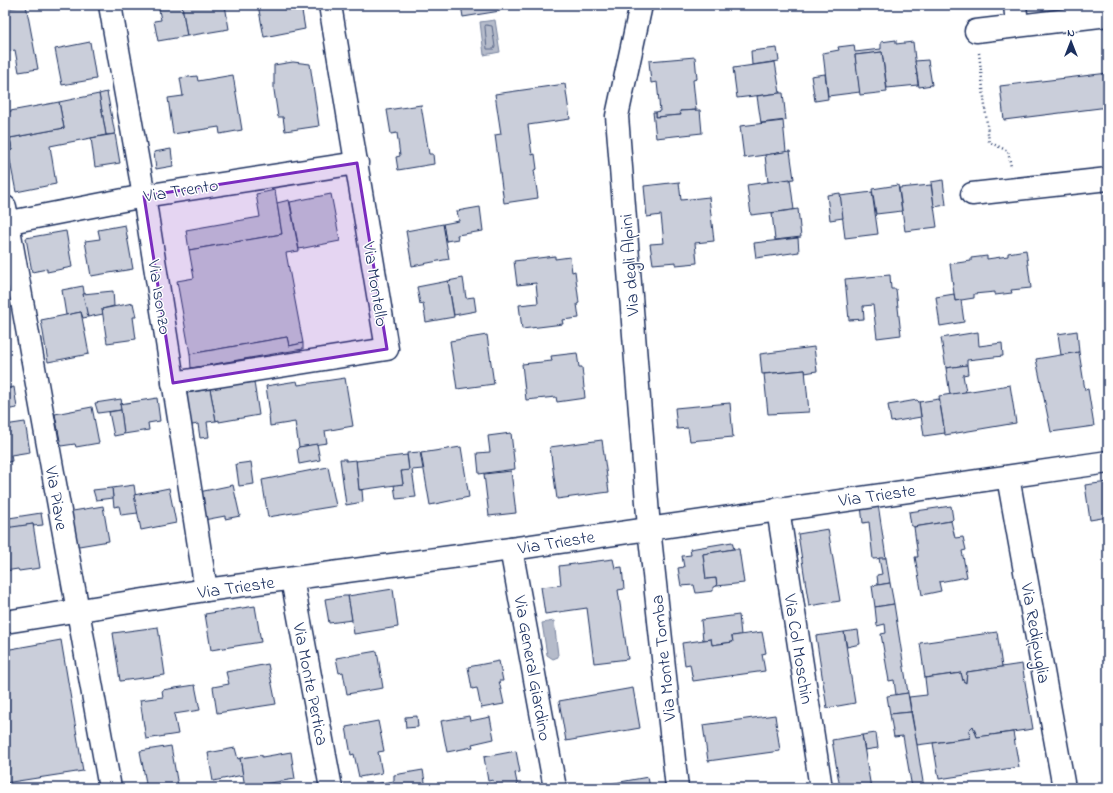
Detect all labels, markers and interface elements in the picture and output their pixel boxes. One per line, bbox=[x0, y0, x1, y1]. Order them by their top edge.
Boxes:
north arrow bbox=[1051, 22, 1091, 62]
text: N bbox=[1067, 25, 1075, 41]
street label: Via Trento bbox=[141, 173, 220, 211]
street label: Via degli Alpini bbox=[614, 213, 649, 318]
street label: Via Montello bbox=[354, 239, 394, 329]
street label: Via Isonzo bbox=[139, 257, 177, 337]
street label: Via Piave bbox=[36, 463, 74, 533]
street label: Via Trieste bbox=[836, 479, 918, 515]
street label: Via Trieste bbox=[515, 525, 597, 563]
street label: Via Trieste bbox=[195, 571, 277, 607]
street label: Via Redipuglia bbox=[1011, 580, 1056, 686]
street label: Via Col Moschin bbox=[775, 591, 819, 706]
street label: Via General Giardino bbox=[505, 593, 557, 743]
street label: Via Monte Tomba bbox=[645, 593, 685, 723]
street label: Via Monte Pertica bbox=[284, 620, 334, 748]

